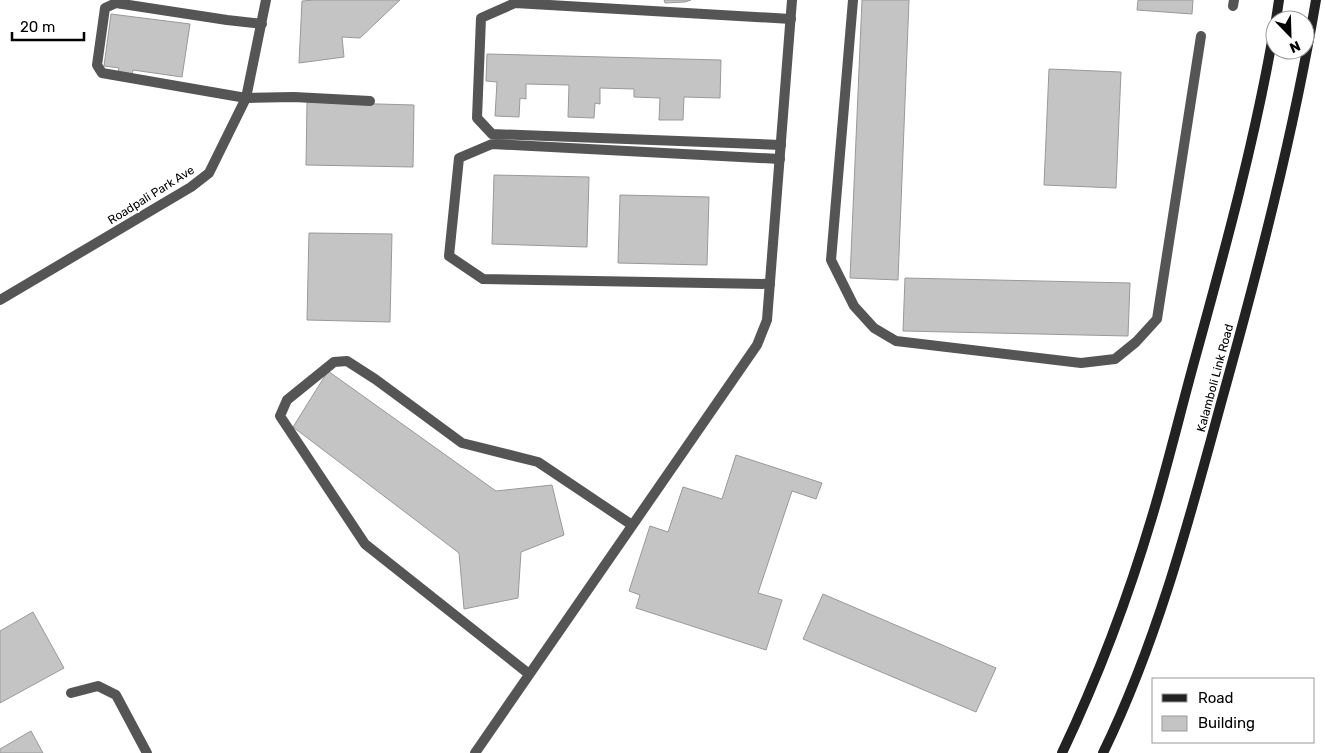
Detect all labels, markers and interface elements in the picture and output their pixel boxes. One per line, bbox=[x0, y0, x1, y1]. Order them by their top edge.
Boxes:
scale bar bbox=[12, 10, 85, 42]
north arrow bbox=[1265, 10, 1315, 60]
text: 20 m bbox=[20, 18, 55, 36]
text: N bbox=[1287, 37, 1303, 56]
street label: Roadpali Park Ave bbox=[105, 163, 197, 227]
street label: Kalamboli Link Road bbox=[1194, 323, 1236, 433]
legend bbox=[1152, 678, 1315, 743]
text: Road bbox=[1198, 689, 1234, 707]
text: Building bbox=[1198, 714, 1255, 732]

